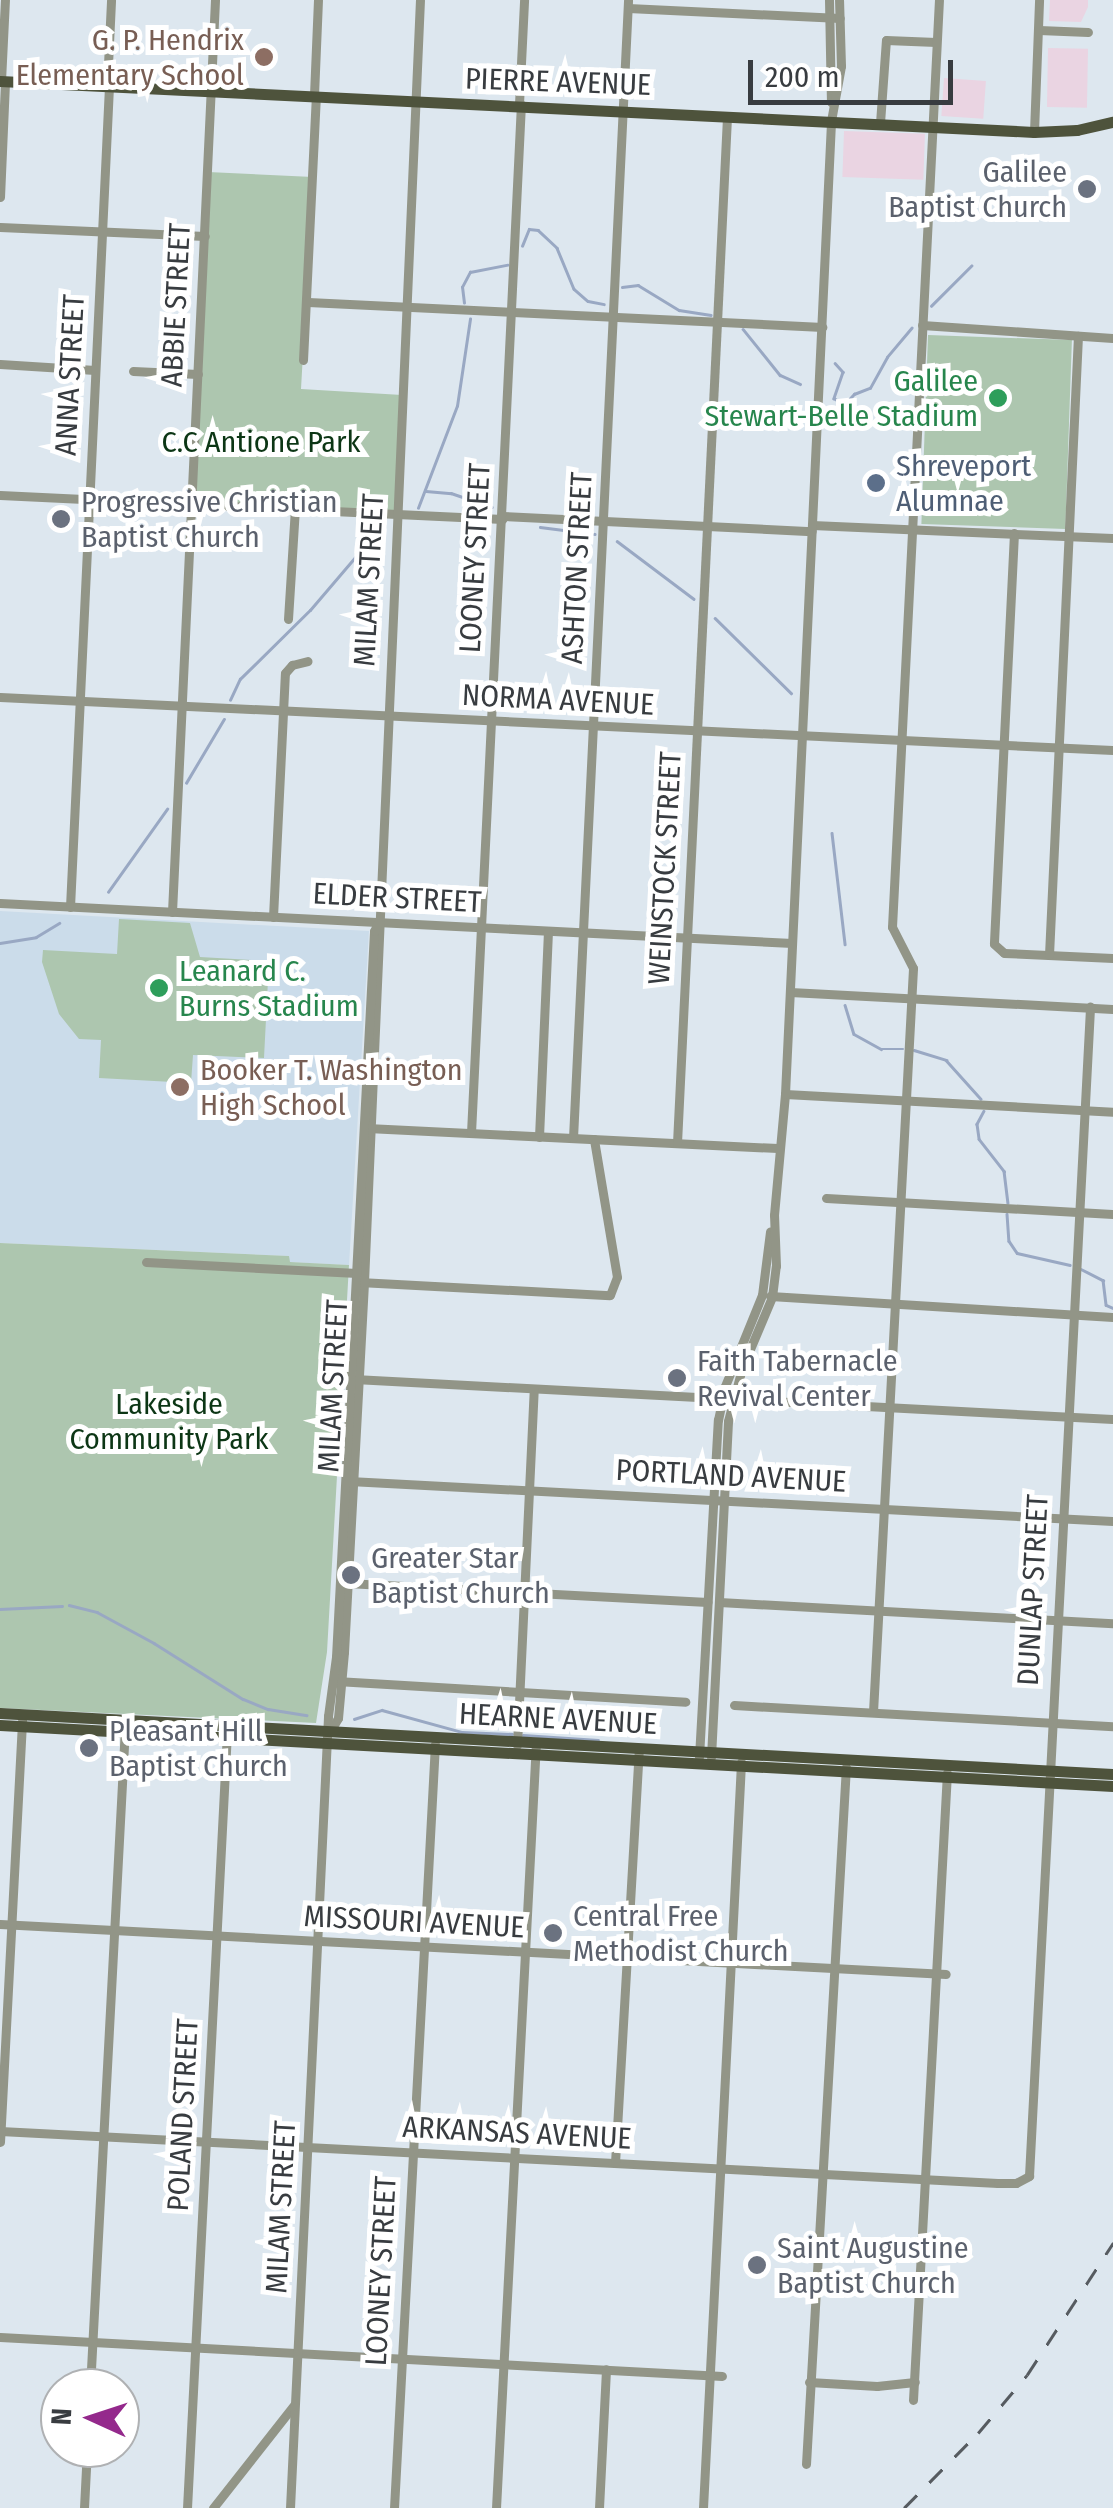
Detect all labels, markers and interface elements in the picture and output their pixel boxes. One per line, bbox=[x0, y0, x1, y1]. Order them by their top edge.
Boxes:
place label: G. P. Hendrix Elementary School bbox=[16, 22, 244, 92]
scale bar bbox=[753, 40, 958, 102]
marker: G. P. Hendrix Elementary School bbox=[253, 46, 275, 68]
text: 200 m bbox=[765, 59, 840, 95]
street label: PIERRE AVENUE bbox=[464, 61, 652, 103]
place label: Galilee Baptist Church bbox=[888, 154, 1067, 224]
marker: Galilee Baptist Church bbox=[1076, 178, 1098, 200]
street label: ABBIE STREET bbox=[154, 222, 198, 388]
street label: ANNA STREET bbox=[48, 293, 92, 457]
place label: Galilee Stewart-Belle Stadium bbox=[704, 363, 978, 434]
marker: Galilee Stewart-Belle Stadium bbox=[987, 387, 1009, 409]
park label: C.C Antione Park bbox=[162, 424, 360, 460]
place label: Shreveport Alumnae bbox=[896, 448, 1031, 518]
street label: LOONEY STREET bbox=[452, 462, 498, 654]
street label: ASHTON STREET bbox=[554, 471, 600, 665]
marker: Shreveport Alumnae bbox=[865, 472, 887, 494]
place label: Progressive Christian Baptist Church bbox=[81, 484, 337, 554]
street label: MILAM STREET bbox=[346, 493, 392, 667]
marker: Progressive Christian Baptist Church bbox=[50, 508, 72, 530]
street label: NORMA AVENUE bbox=[461, 677, 655, 723]
street label: WEINSTOCK STREET bbox=[641, 751, 689, 985]
street label: ELDER STREET bbox=[312, 876, 482, 920]
place label: Leanard C. Burns Stadium bbox=[179, 953, 359, 1024]
marker: Leanard C. Burns Stadium bbox=[148, 977, 170, 999]
place label: Booker T. Washington High School bbox=[200, 1052, 463, 1122]
marker: Booker T. Washington High School bbox=[169, 1076, 191, 1098]
street label: MILAM STREET bbox=[310, 1299, 356, 1473]
place label: Faith Tabernacle Revival Center bbox=[697, 1343, 898, 1414]
marker: Faith Tabernacle Revival Center bbox=[666, 1367, 688, 1389]
park label: Lakeside Community Park bbox=[69, 1386, 269, 1456]
street label: PORTLAND AVENUE bbox=[615, 1452, 847, 1500]
street label: DUNLAP STREET bbox=[1010, 1493, 1056, 1687]
place label: Greater Star Baptist Church bbox=[371, 1540, 550, 1610]
marker: Greater Star Baptist Church bbox=[340, 1564, 362, 1586]
street label: HEARNE AVENUE bbox=[458, 1696, 658, 1742]
place label: Pleasant Hill Baptist Church bbox=[109, 1713, 288, 1784]
marker: Pleasant Hill Baptist Church bbox=[78, 1737, 100, 1759]
street label: MISSOURI AVENUE bbox=[303, 1898, 525, 1946]
place label: Central Free Methodist Church bbox=[573, 1898, 789, 1968]
marker: Central Free Methodist Church bbox=[542, 1922, 564, 1944]
street label: POLAND STREET bbox=[160, 2018, 206, 2212]
street label: ARKANSAS AVENUE bbox=[402, 2109, 632, 2157]
street label: MILAM STREET bbox=[258, 2120, 304, 2294]
street label: LOONEY STREET bbox=[358, 2175, 404, 2367]
place label: Saint Augustine Baptist Church bbox=[777, 2230, 969, 2300]
marker: Saint Augustine Baptist Church bbox=[746, 2254, 768, 2276]
north arrow bbox=[40, 2368, 140, 2468]
text: N bbox=[45, 2407, 78, 2426]

